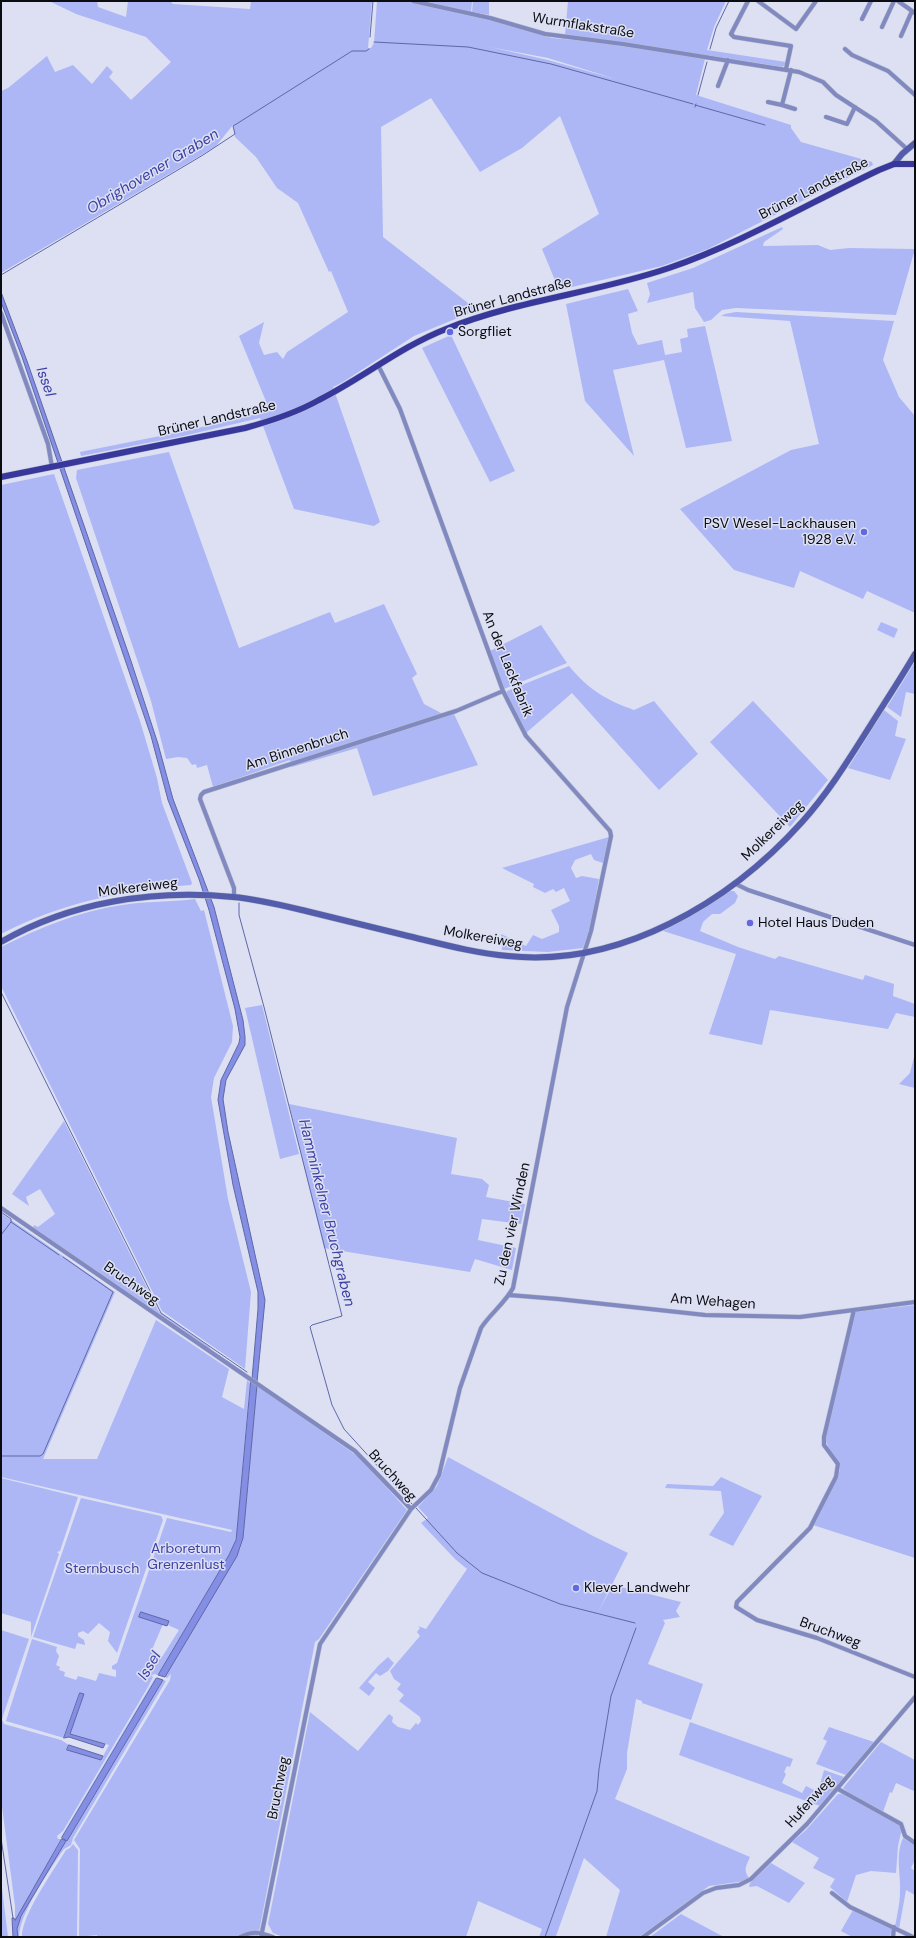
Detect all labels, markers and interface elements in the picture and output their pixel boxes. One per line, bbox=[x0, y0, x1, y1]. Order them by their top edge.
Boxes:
street label: Wurmflakstraße bbox=[531, 10, 635, 42]
water label: Obrighovener Graben bbox=[84, 125, 222, 219]
street label: Brüner Landstraße bbox=[757, 154, 871, 224]
street label: Brüner Landstraße bbox=[453, 274, 573, 322]
place label: Sorgfliet bbox=[458, 324, 512, 340]
marker: Sorgfliet bbox=[445, 327, 455, 337]
water label: Issel bbox=[31, 365, 59, 399]
street label: Brüner Landstraße bbox=[156, 397, 278, 441]
place label: PSV Wesel-Lackhausen 1928 e.V. bbox=[704, 516, 856, 548]
marker: PSV Wesel-Lackhausen 1928 e.V. bbox=[859, 527, 869, 537]
street label: An der Lackfabrik bbox=[478, 608, 536, 720]
street label: Am Binnenbruch bbox=[243, 725, 351, 775]
street label: Molkereiweg bbox=[738, 797, 808, 865]
street label: Molkereiweg bbox=[97, 875, 179, 901]
place label: Hotel Haus Duden bbox=[758, 915, 874, 931]
marker: Hotel Haus Duden bbox=[745, 918, 755, 928]
street label: Molkereiweg bbox=[442, 923, 524, 953]
water label: Hamminkelner Bruchgraben bbox=[294, 1117, 358, 1309]
street label: Zu den vier Winden bbox=[492, 1161, 534, 1287]
street label: Bruchweg bbox=[100, 1259, 162, 1309]
street label: Am Wehagen bbox=[670, 1291, 756, 1313]
street label: Bruchweg bbox=[364, 1447, 420, 1505]
park label: Arboretum Grenzenlust bbox=[147, 1541, 225, 1574]
park label: Sternbusch bbox=[65, 1561, 139, 1577]
place label: Klever Landwehr bbox=[584, 1580, 690, 1596]
marker: Klever Landwehr bbox=[571, 1583, 581, 1593]
street label: Bruchweg bbox=[797, 1614, 863, 1652]
water label: Issel bbox=[134, 1648, 166, 1684]
street label: Bruchweg bbox=[265, 1755, 293, 1821]
street label: Hufenweg bbox=[782, 1773, 838, 1831]

